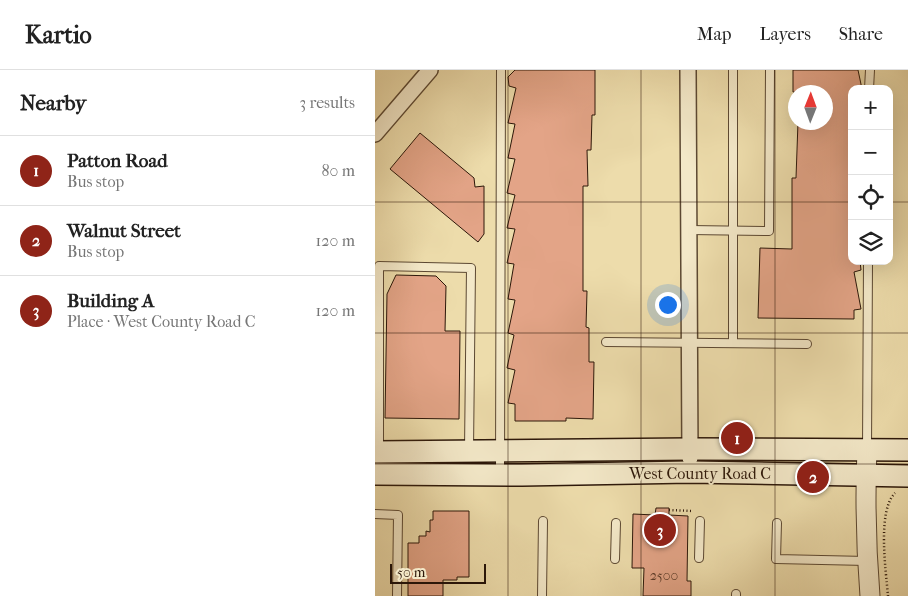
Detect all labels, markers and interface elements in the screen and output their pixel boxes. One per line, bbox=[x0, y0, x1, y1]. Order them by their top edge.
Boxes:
text: Kartio bbox=[25, 21, 92, 49]
text: Map bbox=[697, 24, 731, 45]
text: Layers bbox=[759, 24, 811, 45]
text: Share bbox=[839, 24, 883, 45]
north arrow bbox=[788, 85, 833, 130]
map controls bbox=[848, 85, 893, 265]
button: + bbox=[848, 85, 893, 130]
text: Nearby bbox=[20, 91, 86, 115]
text: 3 results bbox=[299, 93, 355, 112]
button: − bbox=[848, 130, 893, 175]
text: Patton Road bbox=[67, 150, 168, 172]
text: 1 bbox=[33, 161, 39, 180]
text: 80 m bbox=[321, 161, 355, 180]
text: Bus stop bbox=[67, 172, 124, 191]
button: locate bbox=[848, 175, 893, 220]
text: Walnut Street bbox=[67, 220, 181, 242]
button: layers bbox=[848, 220, 893, 265]
text: 2 bbox=[32, 231, 40, 250]
text: 120 m bbox=[316, 231, 355, 250]
text: Bus stop bbox=[67, 242, 124, 261]
text: Building A bbox=[67, 290, 154, 312]
your location bbox=[655, 292, 681, 318]
text: 3 bbox=[33, 301, 39, 320]
text: 120 m bbox=[316, 301, 355, 320]
text: Place · West County Road C bbox=[67, 312, 256, 331]
pin: 1 bbox=[721, 419, 753, 457]
pin: 2 bbox=[797, 458, 829, 496]
street label: West County Road C bbox=[628, 464, 771, 483]
pin: 3 bbox=[644, 511, 676, 549]
scale bar bbox=[390, 561, 486, 584]
text: 50 m bbox=[397, 564, 425, 581]
house number: 2500 bbox=[650, 567, 678, 584]

